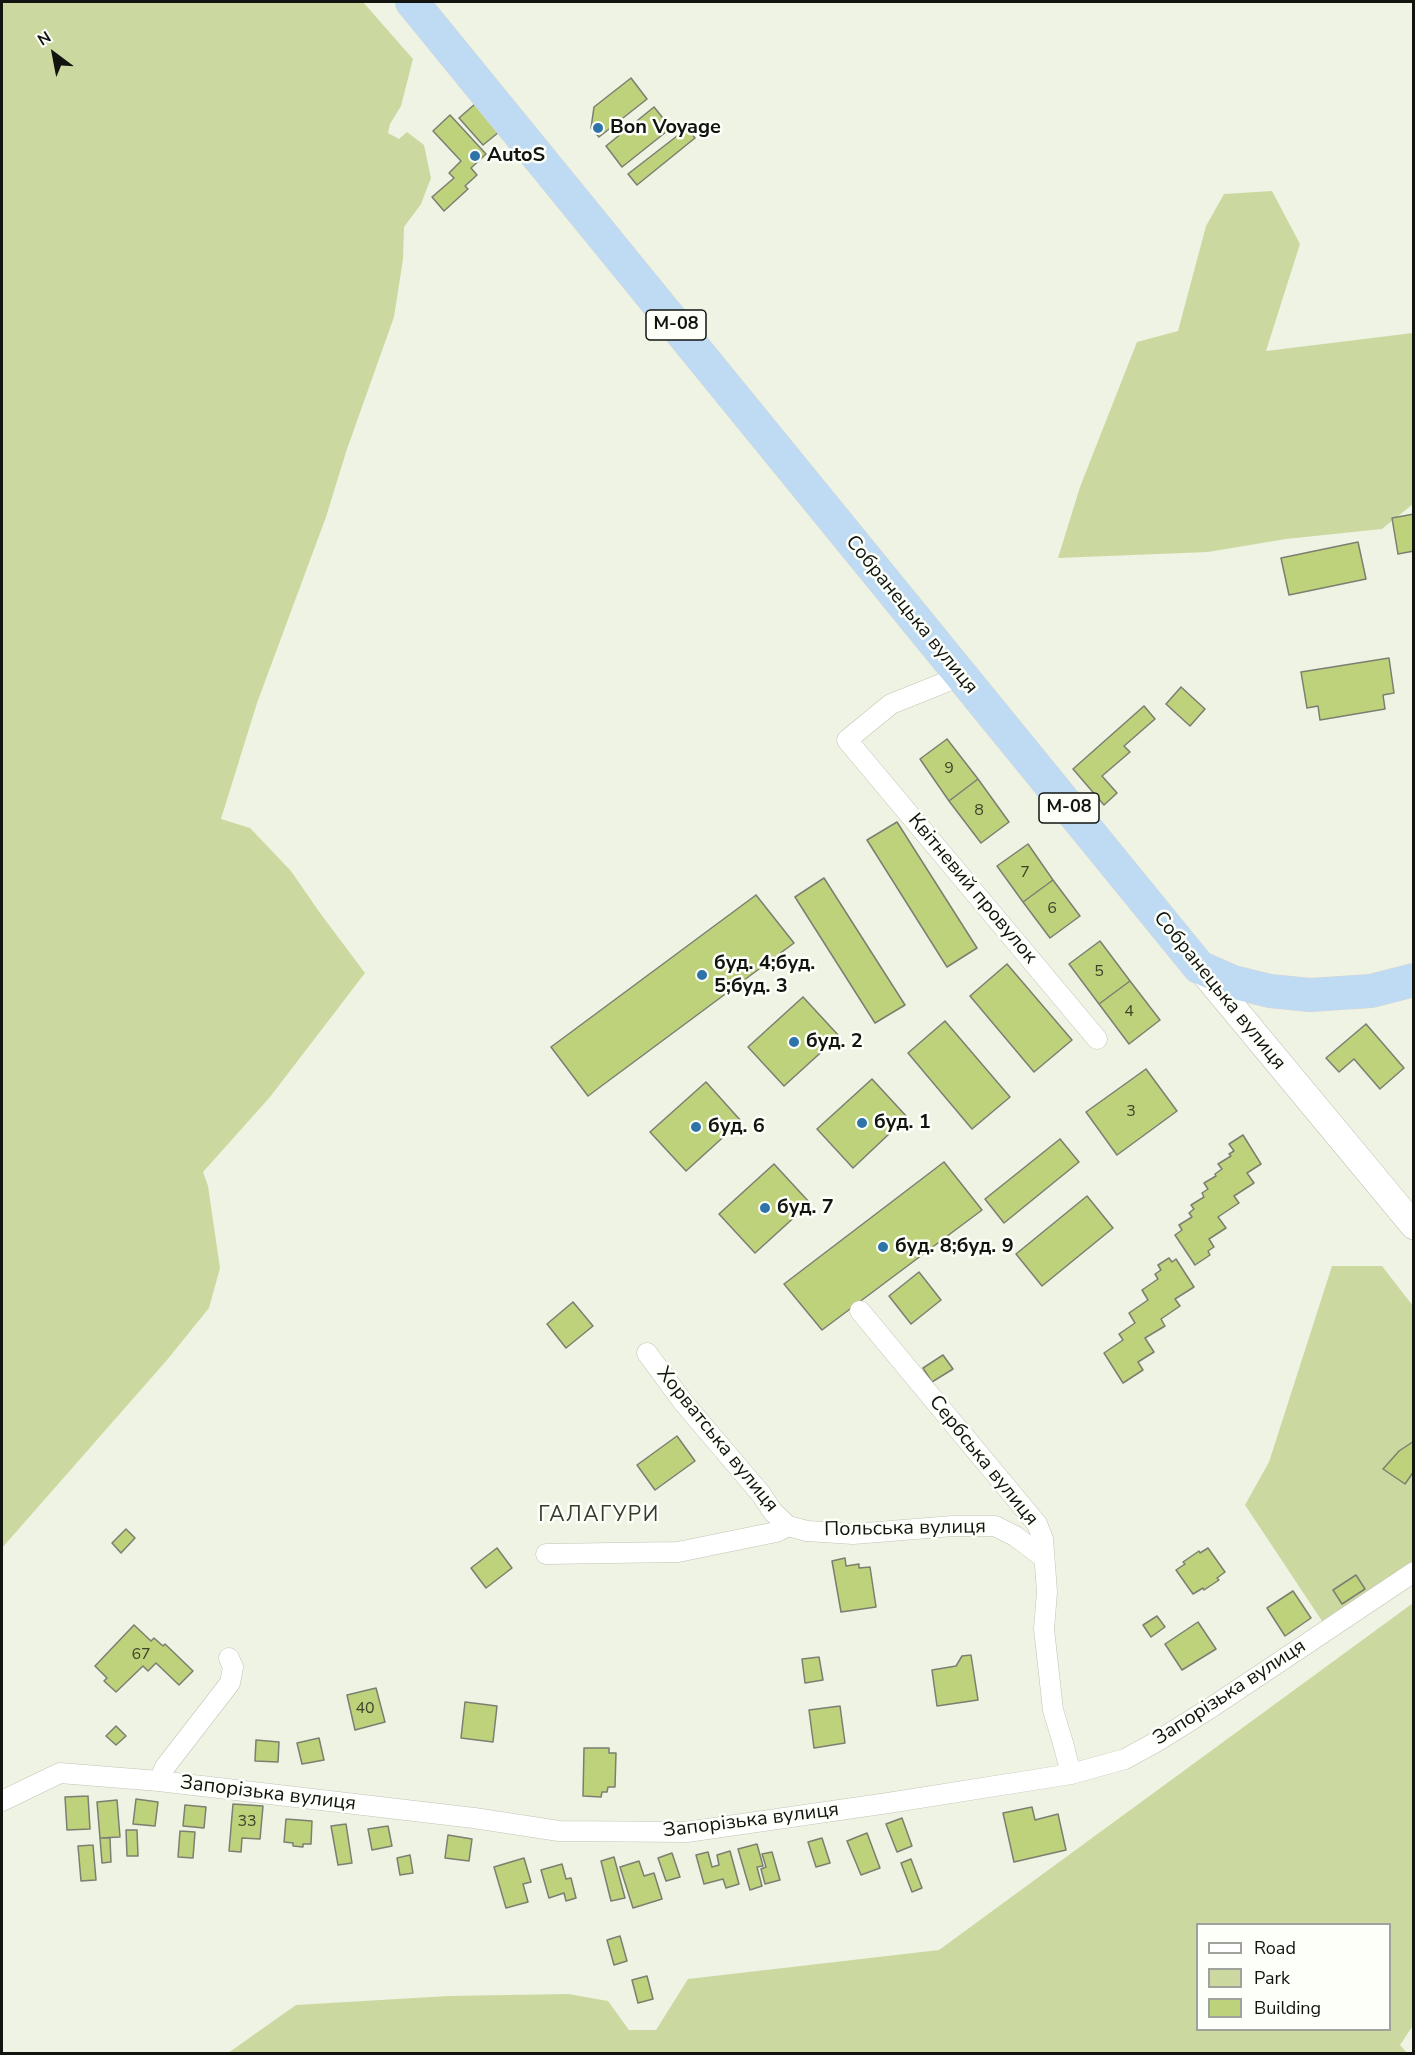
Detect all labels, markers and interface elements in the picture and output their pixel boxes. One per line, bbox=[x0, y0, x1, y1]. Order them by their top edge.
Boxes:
north arrow bbox=[24, 24, 84, 84]
text: N bbox=[34, 26, 55, 51]
place label: Bon Voyage bbox=[610, 116, 721, 140]
marker: Bon Voyage bbox=[591, 121, 605, 135]
place label: AutoS bbox=[487, 144, 545, 168]
marker: AutoS bbox=[468, 149, 482, 163]
road number: М-08 bbox=[646, 310, 706, 340]
street label: Собранецька вулиця bbox=[840, 531, 982, 699]
house number: 9 bbox=[944, 759, 954, 779]
road number: М-08 bbox=[1039, 793, 1099, 823]
house number: 8 bbox=[974, 801, 984, 821]
street label: Квітневий провулок bbox=[902, 809, 1042, 969]
house number: 7 bbox=[1020, 863, 1030, 883]
house number: 6 bbox=[1047, 899, 1057, 919]
street label: Собранецька вулиця bbox=[1148, 907, 1290, 1075]
place label: буд. 4;буд. 5;буд. 3 bbox=[714, 952, 815, 999]
house number: 5 bbox=[1094, 962, 1104, 982]
marker: буд. 4;буд. 5;буд. 3 bbox=[695, 968, 709, 982]
house number: 4 bbox=[1124, 1002, 1134, 1022]
place label: буд. 2 bbox=[806, 1030, 863, 1054]
marker: буд. 2 bbox=[787, 1035, 801, 1049]
house number: 3 bbox=[1126, 1102, 1136, 1122]
place label: буд. 1 bbox=[874, 1111, 931, 1135]
place label: буд. 6 bbox=[708, 1115, 765, 1139]
marker: буд. 1 bbox=[855, 1116, 869, 1130]
marker: буд. 6 bbox=[689, 1120, 703, 1134]
place label: буд. 7 bbox=[777, 1196, 834, 1220]
marker: буд. 7 bbox=[758, 1201, 772, 1215]
place label: буд. 8;буд. 9 bbox=[895, 1235, 1014, 1259]
marker: буд. 8;буд. 9 bbox=[876, 1240, 890, 1254]
street label: Хорватська вулиця bbox=[651, 1363, 783, 1517]
street label: Сербська вулиця bbox=[923, 1391, 1043, 1531]
district label: ГАЛАГУРИ bbox=[538, 1503, 660, 1529]
street label: Польська вулиця bbox=[824, 1516, 986, 1542]
street label: Запорізька вулиця bbox=[1149, 1635, 1311, 1751]
house number: 67 bbox=[131, 1645, 151, 1665]
house number: 40 bbox=[355, 1699, 375, 1719]
street label: Запорізька вулиця bbox=[179, 1771, 357, 1817]
street label: Запорізька вулиця bbox=[662, 1798, 840, 1844]
house number: 33 bbox=[237, 1812, 257, 1832]
legend bbox=[1196, 1923, 1391, 2031]
text: Road bbox=[1254, 1936, 1296, 1960]
text: Park bbox=[1254, 1966, 1290, 1990]
text: Building bbox=[1254, 1996, 1321, 2020]

